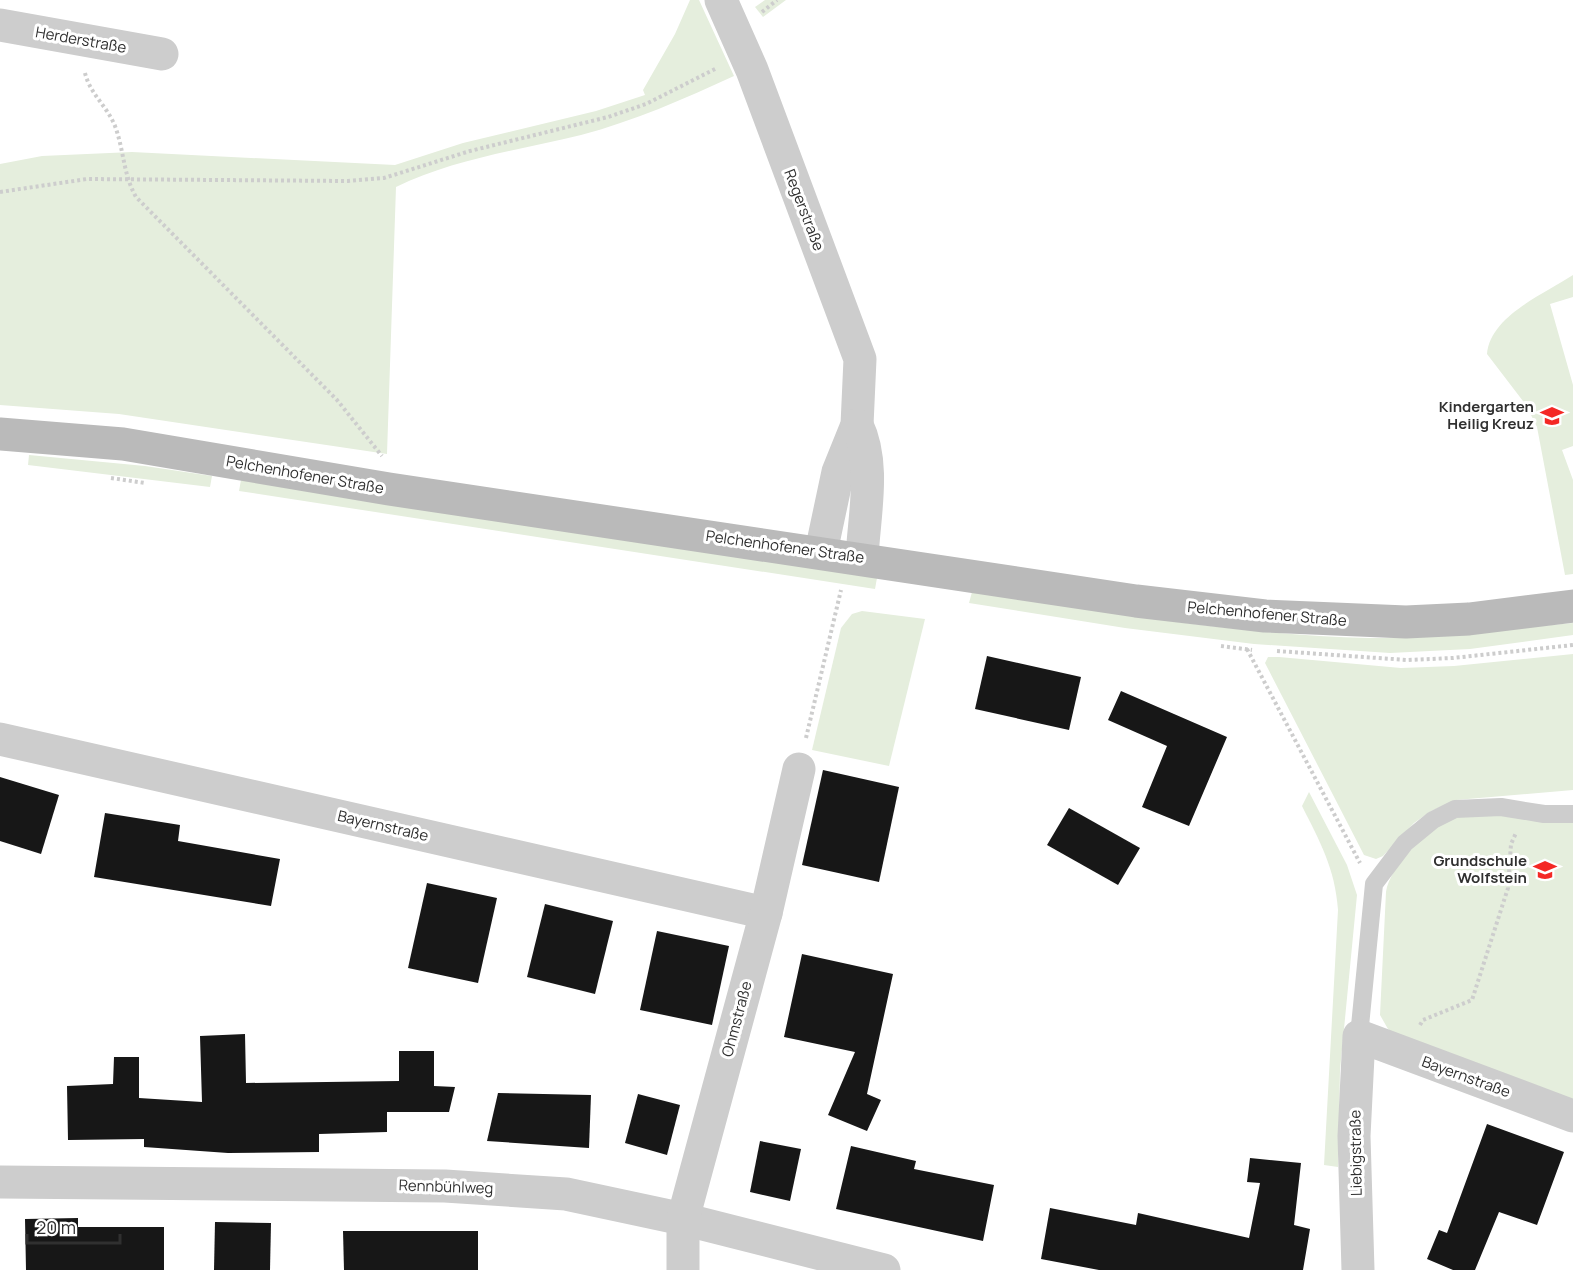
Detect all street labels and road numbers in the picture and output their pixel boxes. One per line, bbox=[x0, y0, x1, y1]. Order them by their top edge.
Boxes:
street label: Herderstraße bbox=[34, 21, 128, 58]
street label: Regerstraße bbox=[779, 166, 830, 254]
street label: Pelchenhofener Straße bbox=[225, 450, 386, 499]
street label: Pelchenhofener Straße bbox=[705, 525, 866, 568]
street label: Pelchenhofener Straße bbox=[1187, 596, 1348, 631]
street label: Bayernstraße bbox=[336, 805, 431, 846]
street label: Ohmstraße bbox=[716, 978, 757, 1059]
street label: Bayernstraße bbox=[1419, 1051, 1514, 1102]
street label: Liebigstraße bbox=[1344, 1109, 1367, 1196]
street label: Rennbühlweg bbox=[398, 1174, 494, 1199]

